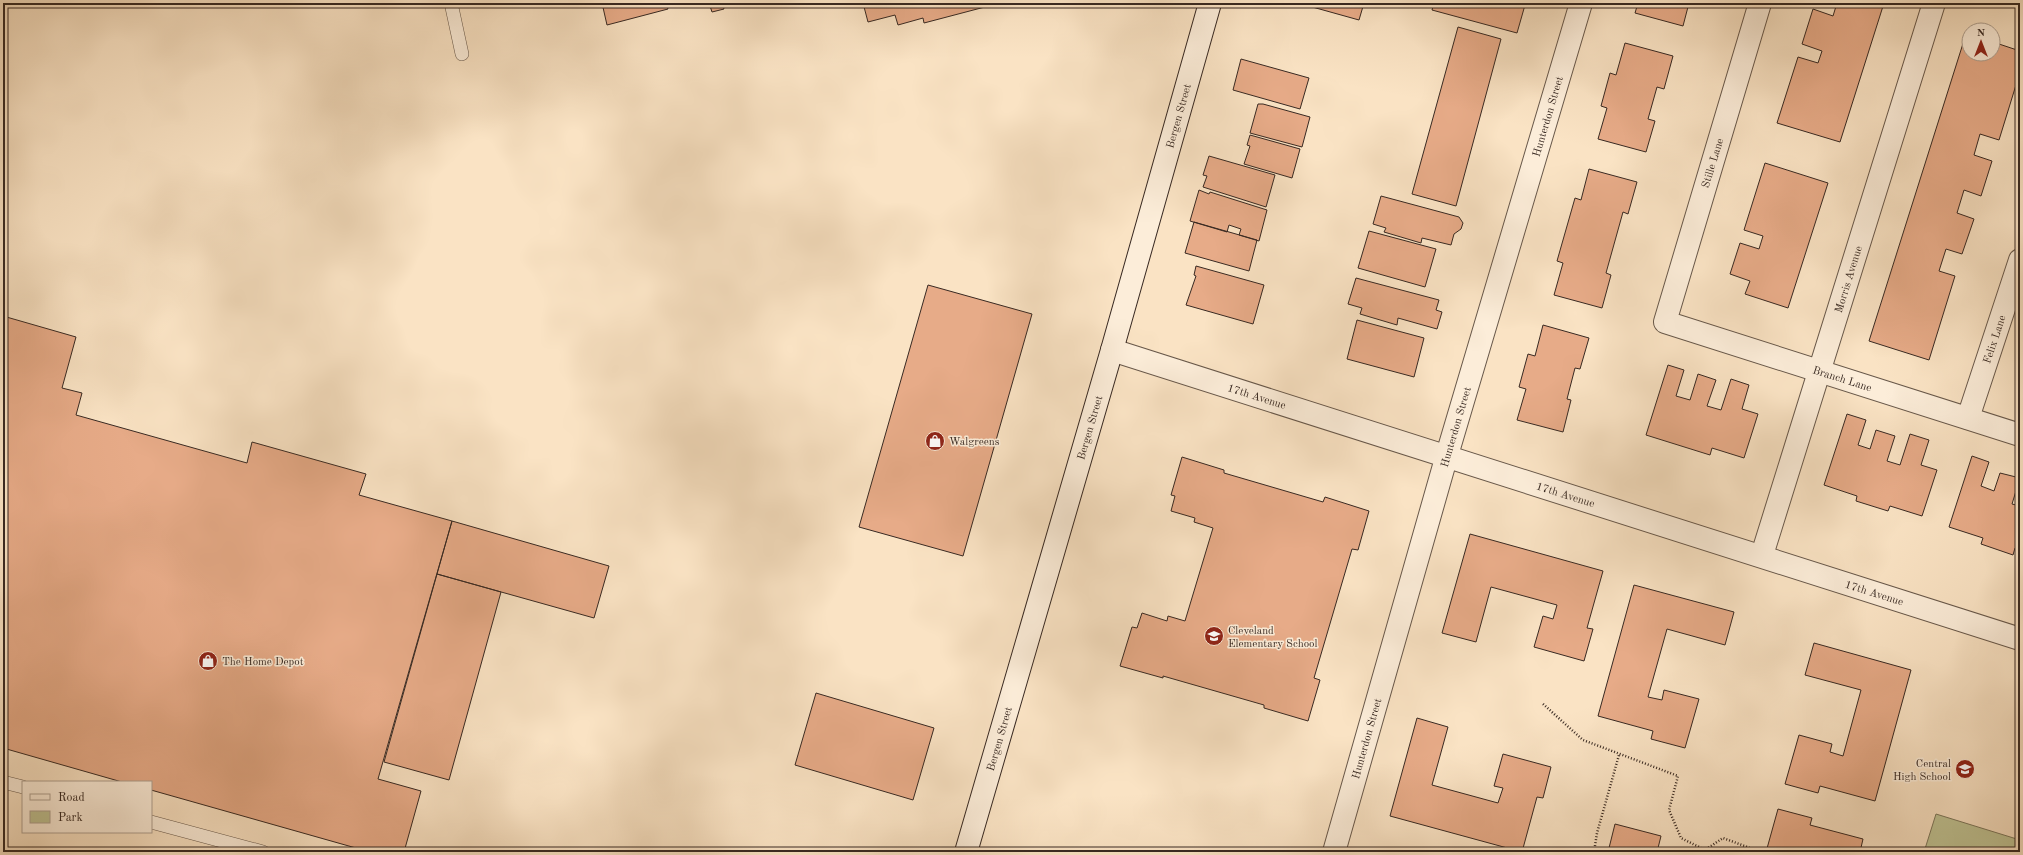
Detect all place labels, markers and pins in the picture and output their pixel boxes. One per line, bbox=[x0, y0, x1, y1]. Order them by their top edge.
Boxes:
shop icon: Walgreens bbox=[924, 430, 946, 452]
place label: Walgreens bbox=[949, 437, 1000, 448]
school or university icon: Cleveland Elementary School bbox=[1203, 625, 1225, 647]
place label: Cleveland Elementary School bbox=[1228, 626, 1318, 650]
shop icon: The Home Depot bbox=[197, 650, 219, 672]
place label: The Home Depot bbox=[222, 657, 304, 668]
school or university icon: Central High School bbox=[1954, 758, 1976, 780]
place label: Central High School bbox=[1893, 759, 1951, 783]

